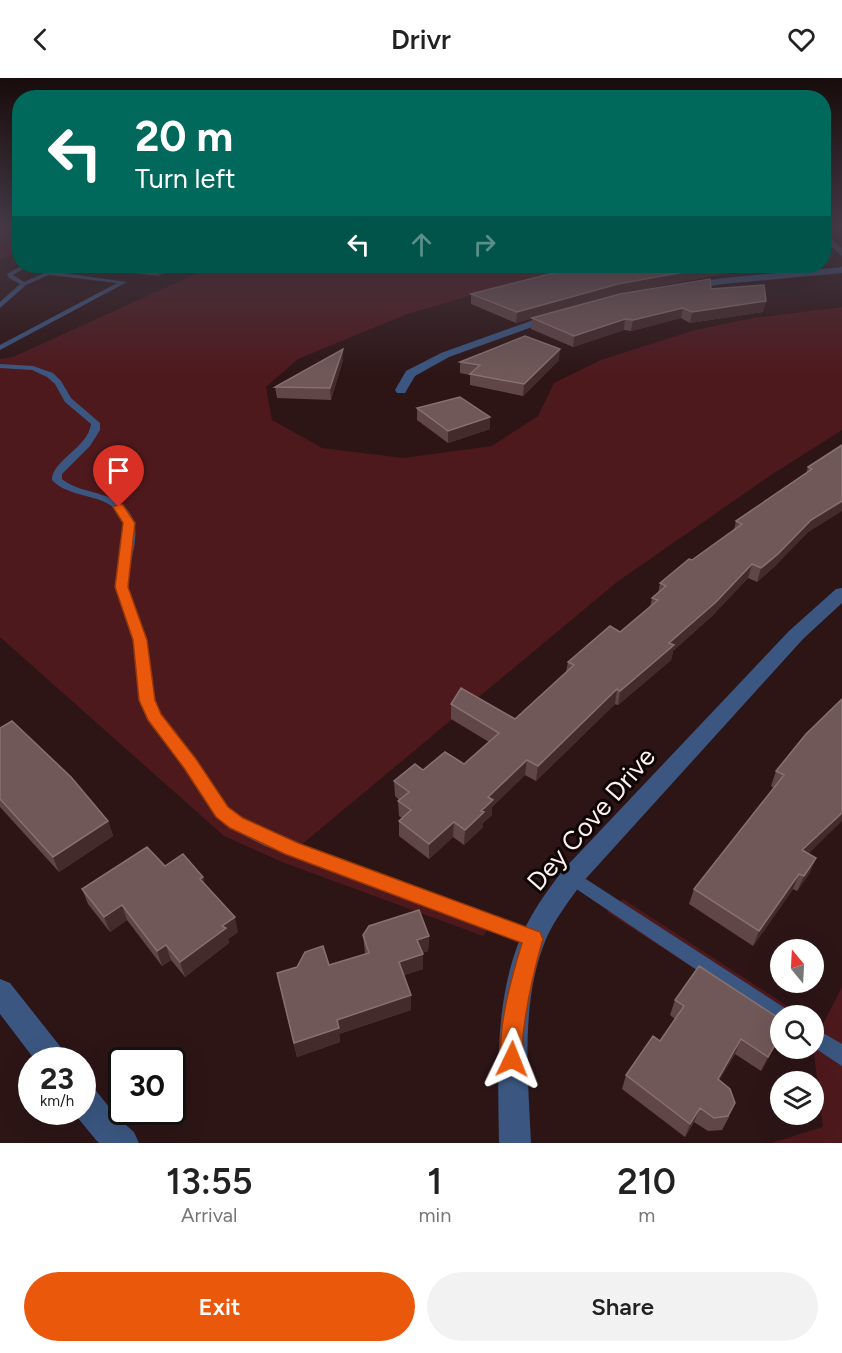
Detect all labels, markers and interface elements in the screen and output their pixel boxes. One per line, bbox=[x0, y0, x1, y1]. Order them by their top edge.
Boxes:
icon: back bbox=[24, 23, 57, 56]
text: Drivr bbox=[391, 23, 451, 56]
icon: heart bbox=[785, 23, 818, 56]
text: 20 m bbox=[135, 111, 233, 162]
icon: left bbox=[36, 114, 114, 192]
text: Turn left bbox=[135, 162, 235, 195]
icon: left bbox=[342, 228, 375, 261]
icon: ahead bbox=[405, 228, 438, 261]
icon: right bbox=[468, 228, 501, 261]
pin bbox=[93, 445, 144, 507]
icon: arrive bbox=[102, 454, 135, 487]
street label: Dey Cove Drive bbox=[520, 741, 662, 897]
north arrow bbox=[770, 939, 824, 993]
map controls bbox=[770, 939, 824, 1125]
button: search bbox=[770, 1005, 824, 1059]
position arrow bbox=[480, 1027, 544, 1091]
speed limit sign: 30 bbox=[108, 1047, 186, 1125]
text: 23 bbox=[40, 1060, 74, 1097]
button: layers bbox=[770, 1071, 824, 1125]
text: km/h bbox=[40, 1092, 74, 1110]
text: 13:55 bbox=[166, 1160, 253, 1203]
text: 1 bbox=[427, 1160, 442, 1203]
text: 210 bbox=[617, 1160, 676, 1203]
text: Arrival bbox=[181, 1203, 237, 1227]
text: min bbox=[418, 1203, 451, 1227]
text: m bbox=[638, 1203, 655, 1227]
button: Exit bbox=[24, 1272, 415, 1341]
button: Share bbox=[427, 1272, 818, 1341]

